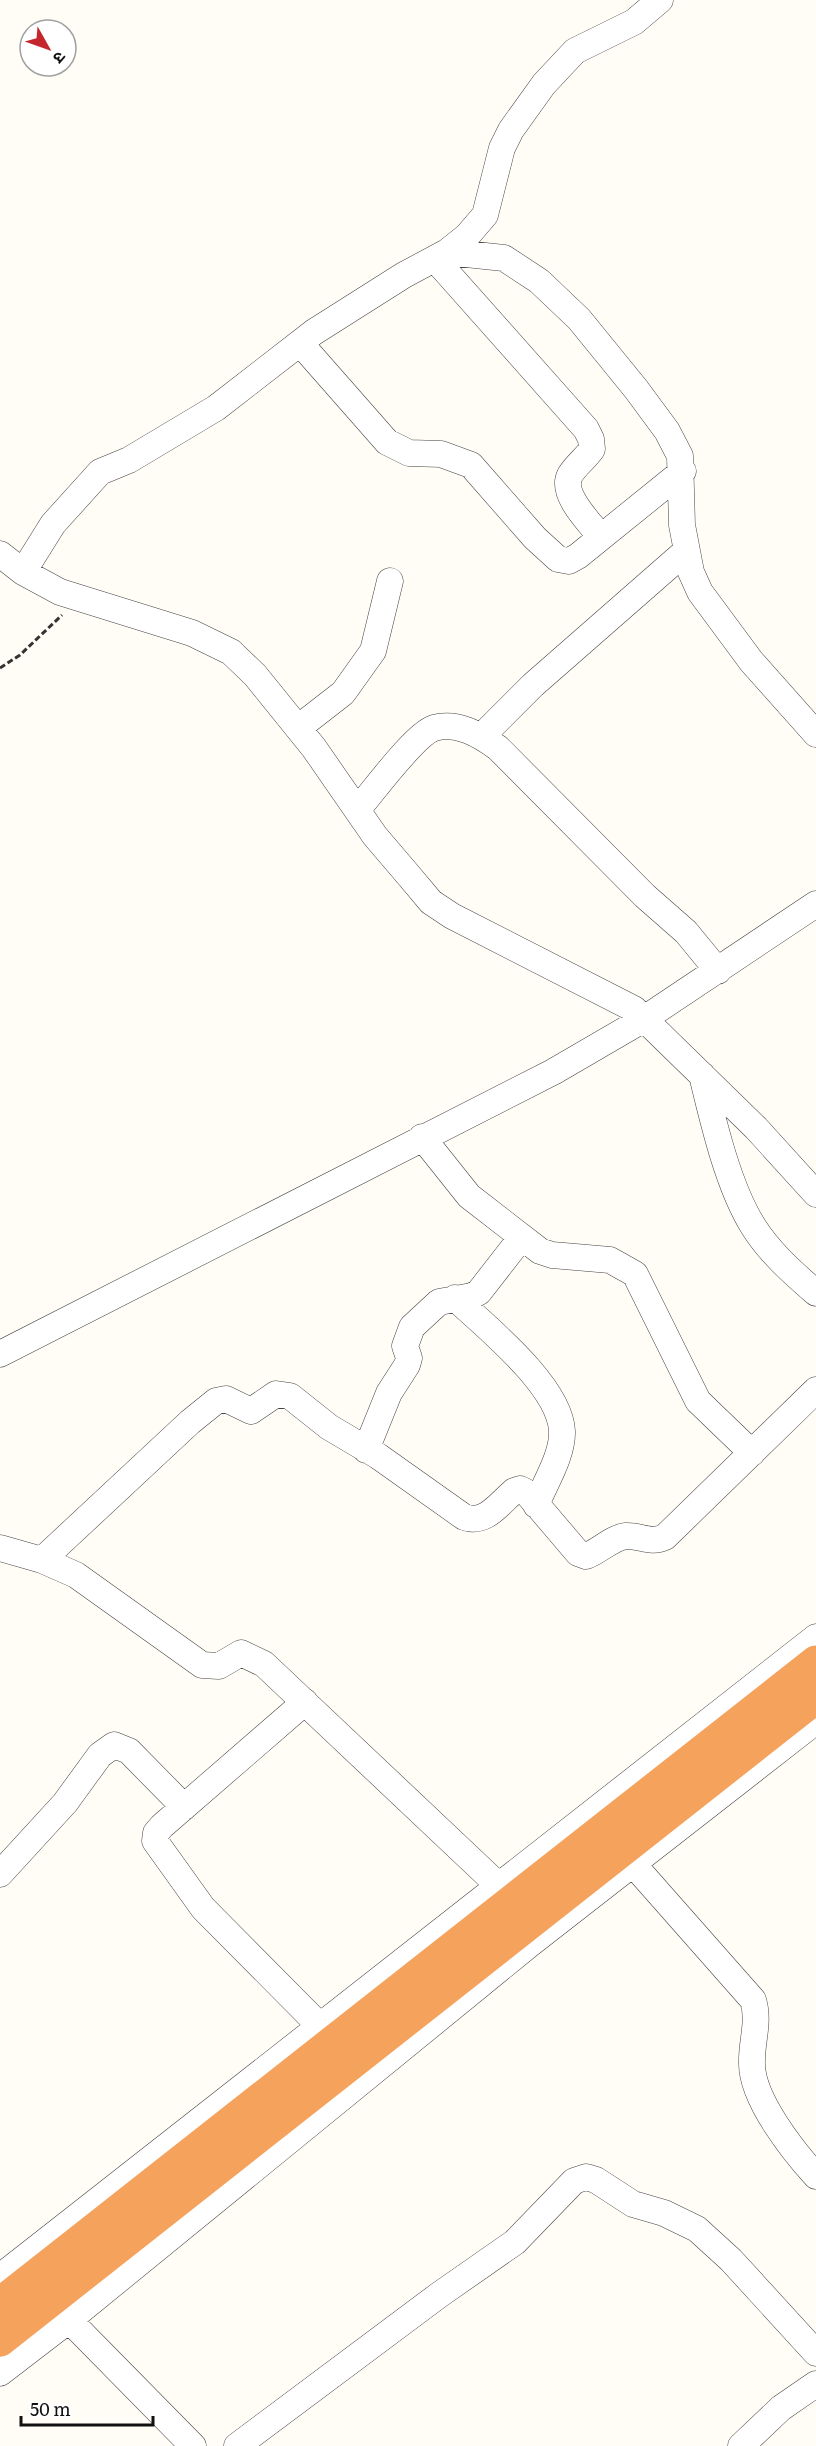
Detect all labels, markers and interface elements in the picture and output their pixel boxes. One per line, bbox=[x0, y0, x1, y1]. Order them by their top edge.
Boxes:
north arrow bbox=[18, 18, 78, 78]
text: उ bbox=[48, 47, 72, 70]
scale bar bbox=[21, 2389, 153, 2427]
text: 50 m bbox=[30, 2395, 71, 2422]

